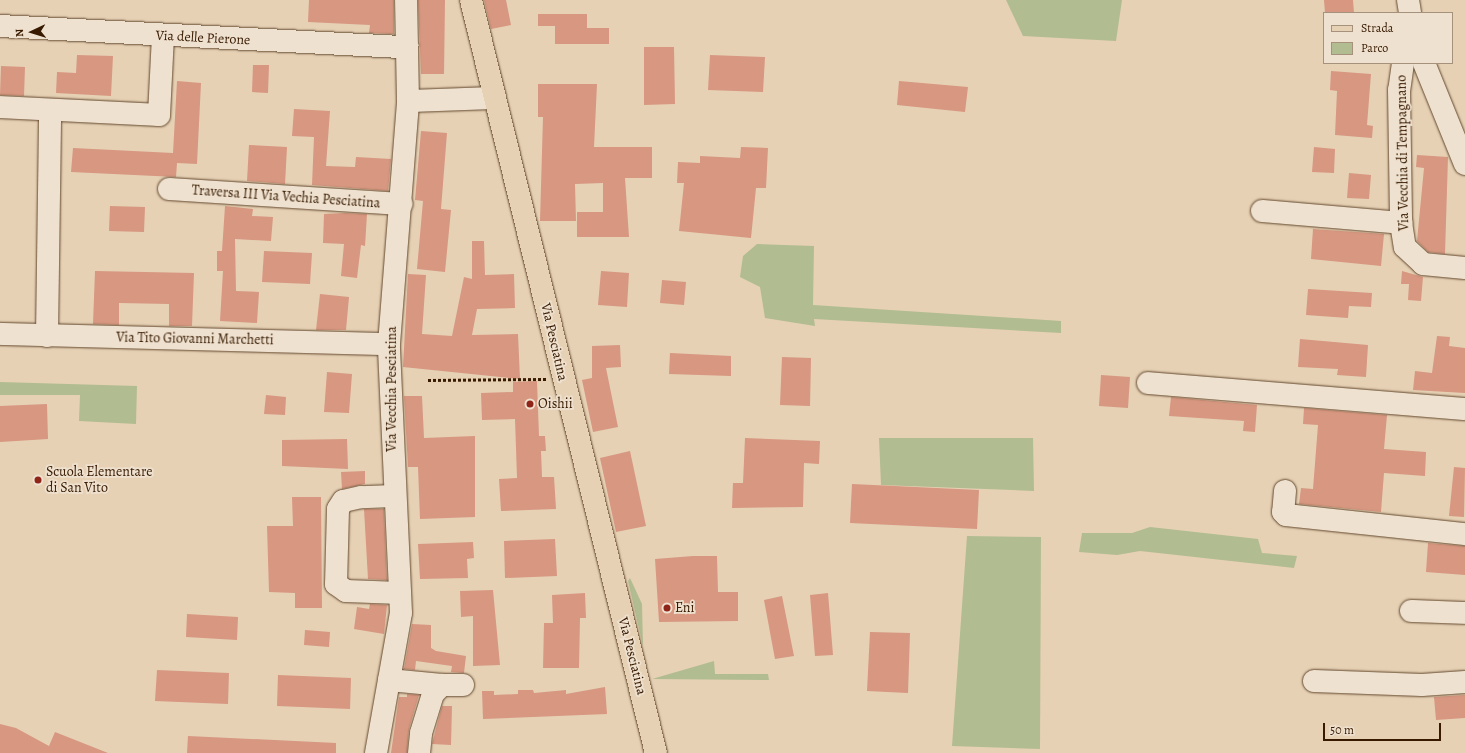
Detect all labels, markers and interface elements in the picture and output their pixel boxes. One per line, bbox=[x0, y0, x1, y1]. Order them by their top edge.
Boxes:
north arrow bbox=[12, 12, 52, 52]
legend bbox=[1323, 12, 1453, 64]
text: Strada bbox=[1361, 20, 1393, 36]
street label: Via delle Pierone bbox=[155, 27, 251, 49]
text: N bbox=[12, 28, 27, 37]
text: Parco bbox=[1361, 40, 1388, 56]
street label: Via Vecchia di Tempagnano bbox=[1393, 75, 1413, 231]
street label: Traversa III Via Vechia Pesciatina bbox=[191, 182, 381, 212]
street label: Via Pesciatina bbox=[537, 301, 571, 383]
street label: Via Vecchia Pesciatina bbox=[384, 326, 400, 452]
street label: Via Tito Giovanni Marchetti bbox=[116, 329, 274, 349]
place label: Oishii bbox=[538, 396, 573, 412]
marker: Oishii bbox=[525, 399, 535, 409]
place label: Scuola Elementare di San Vito bbox=[46, 464, 153, 496]
marker: Scuola Elementare di San Vito bbox=[33, 475, 43, 485]
place label: Eni bbox=[675, 600, 694, 616]
marker: Eni bbox=[662, 603, 672, 613]
street label: Via Pesciatina bbox=[614, 615, 650, 697]
scale bar bbox=[1325, 715, 1443, 741]
text: 50 m bbox=[1330, 722, 1354, 738]

